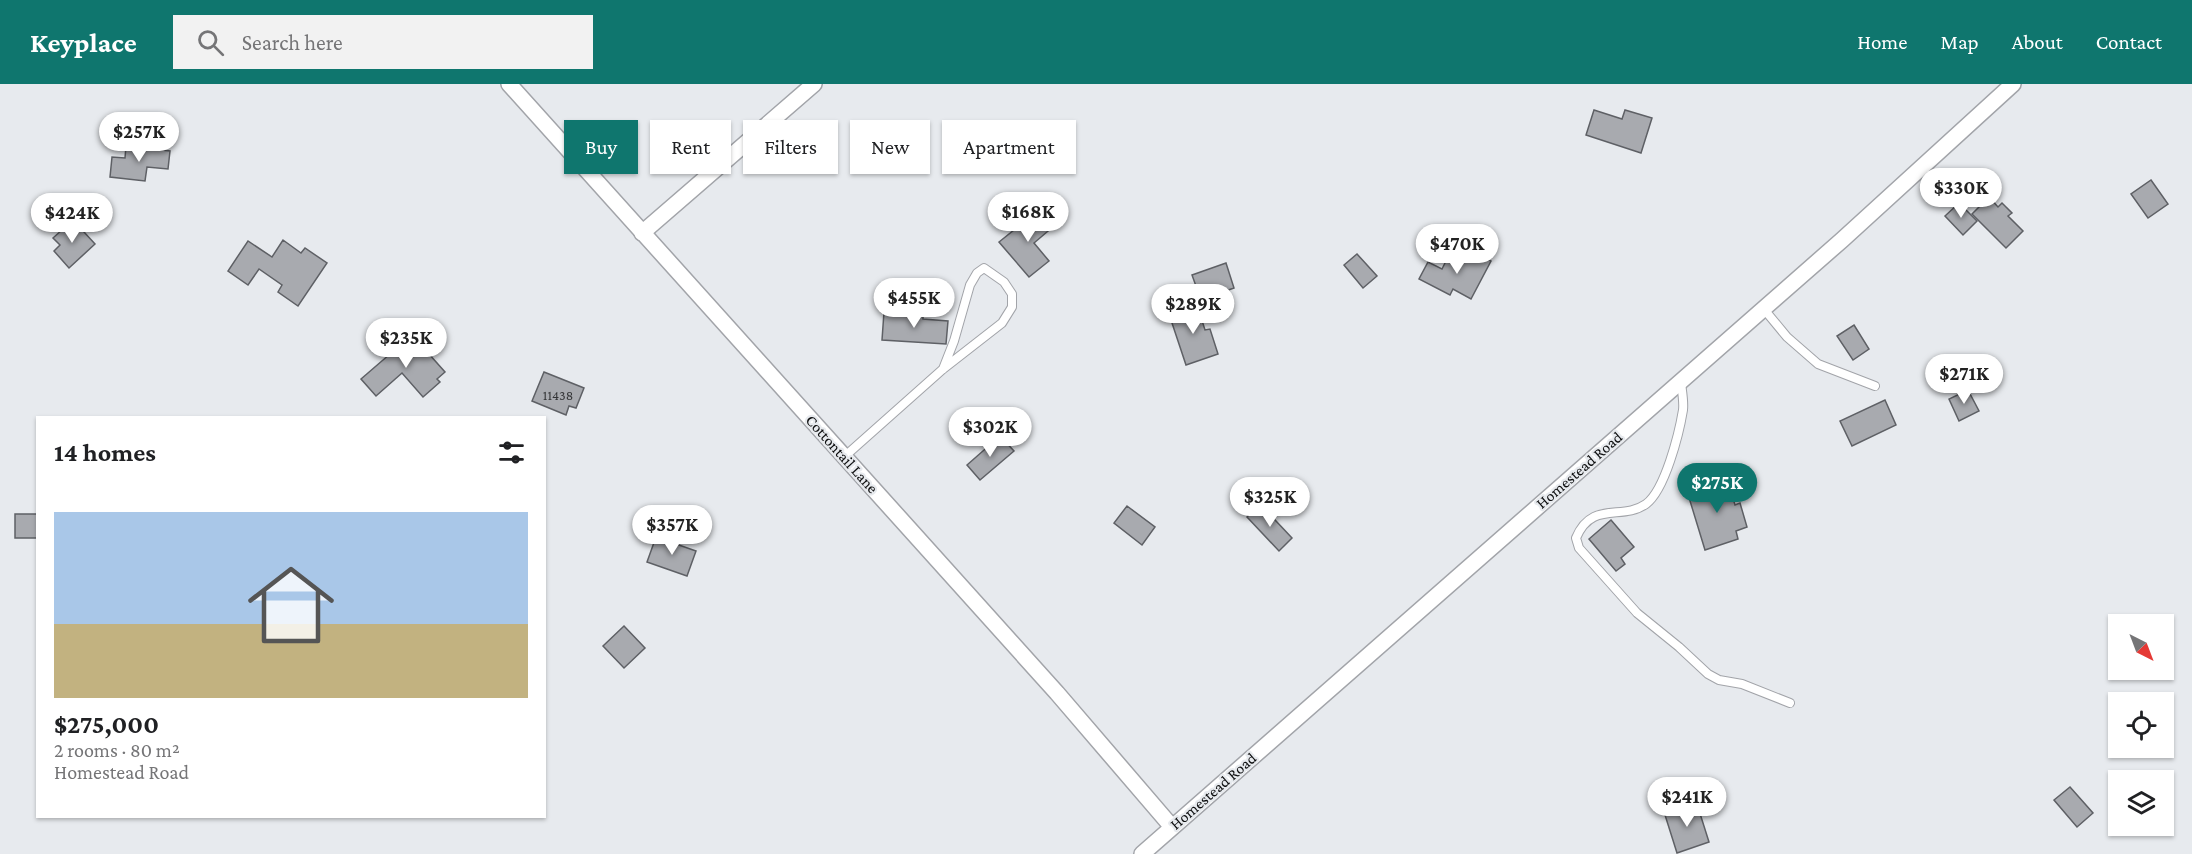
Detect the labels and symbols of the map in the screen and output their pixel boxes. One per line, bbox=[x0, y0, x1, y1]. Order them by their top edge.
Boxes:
pin: $257K bbox=[97, 112, 181, 163]
pin: $330K bbox=[1919, 168, 2003, 219]
pin: $168K bbox=[986, 192, 1070, 243]
pin: $424K bbox=[30, 193, 114, 244]
pin: $470K bbox=[1415, 224, 1499, 275]
pin: $455K bbox=[872, 278, 956, 329]
pin: $289K bbox=[1151, 284, 1235, 335]
pin: $235K bbox=[364, 318, 448, 369]
pin: $271K bbox=[1922, 354, 2006, 405]
house number: 11438 bbox=[543, 387, 573, 403]
pin: $302K bbox=[948, 407, 1032, 458]
street label: Cottontail Lane bbox=[802, 411, 882, 497]
street label: Homestead Road bbox=[1533, 428, 1626, 512]
pin: $275K bbox=[1675, 463, 1759, 514]
pin: $325K bbox=[1228, 477, 1312, 528]
pin: $357K bbox=[630, 505, 714, 556]
north arrow bbox=[2108, 614, 2174, 680]
street label: Homestead Road bbox=[1167, 749, 1260, 833]
pin: $241K bbox=[1645, 777, 1729, 828]

